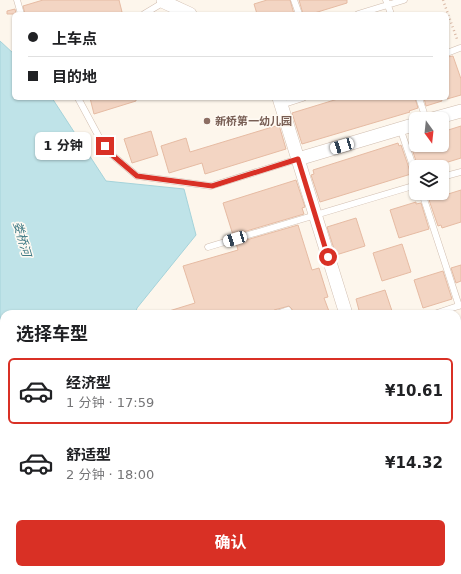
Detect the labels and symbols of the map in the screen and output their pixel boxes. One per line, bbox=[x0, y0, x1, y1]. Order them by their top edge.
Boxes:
north arrow bbox=[409, 112, 449, 152]
place label: 新桥第一幼儿园 bbox=[215, 115, 292, 128]
marker: 新桥第一幼儿园 bbox=[202, 116, 212, 126]
callout: 1 分钟 bbox=[35, 132, 91, 160]
route end bbox=[96, 137, 114, 155]
car bbox=[329, 137, 355, 155]
water label: 娄桥河 bbox=[10, 220, 34, 260]
car bbox=[222, 230, 248, 248]
route start bbox=[319, 248, 337, 266]

